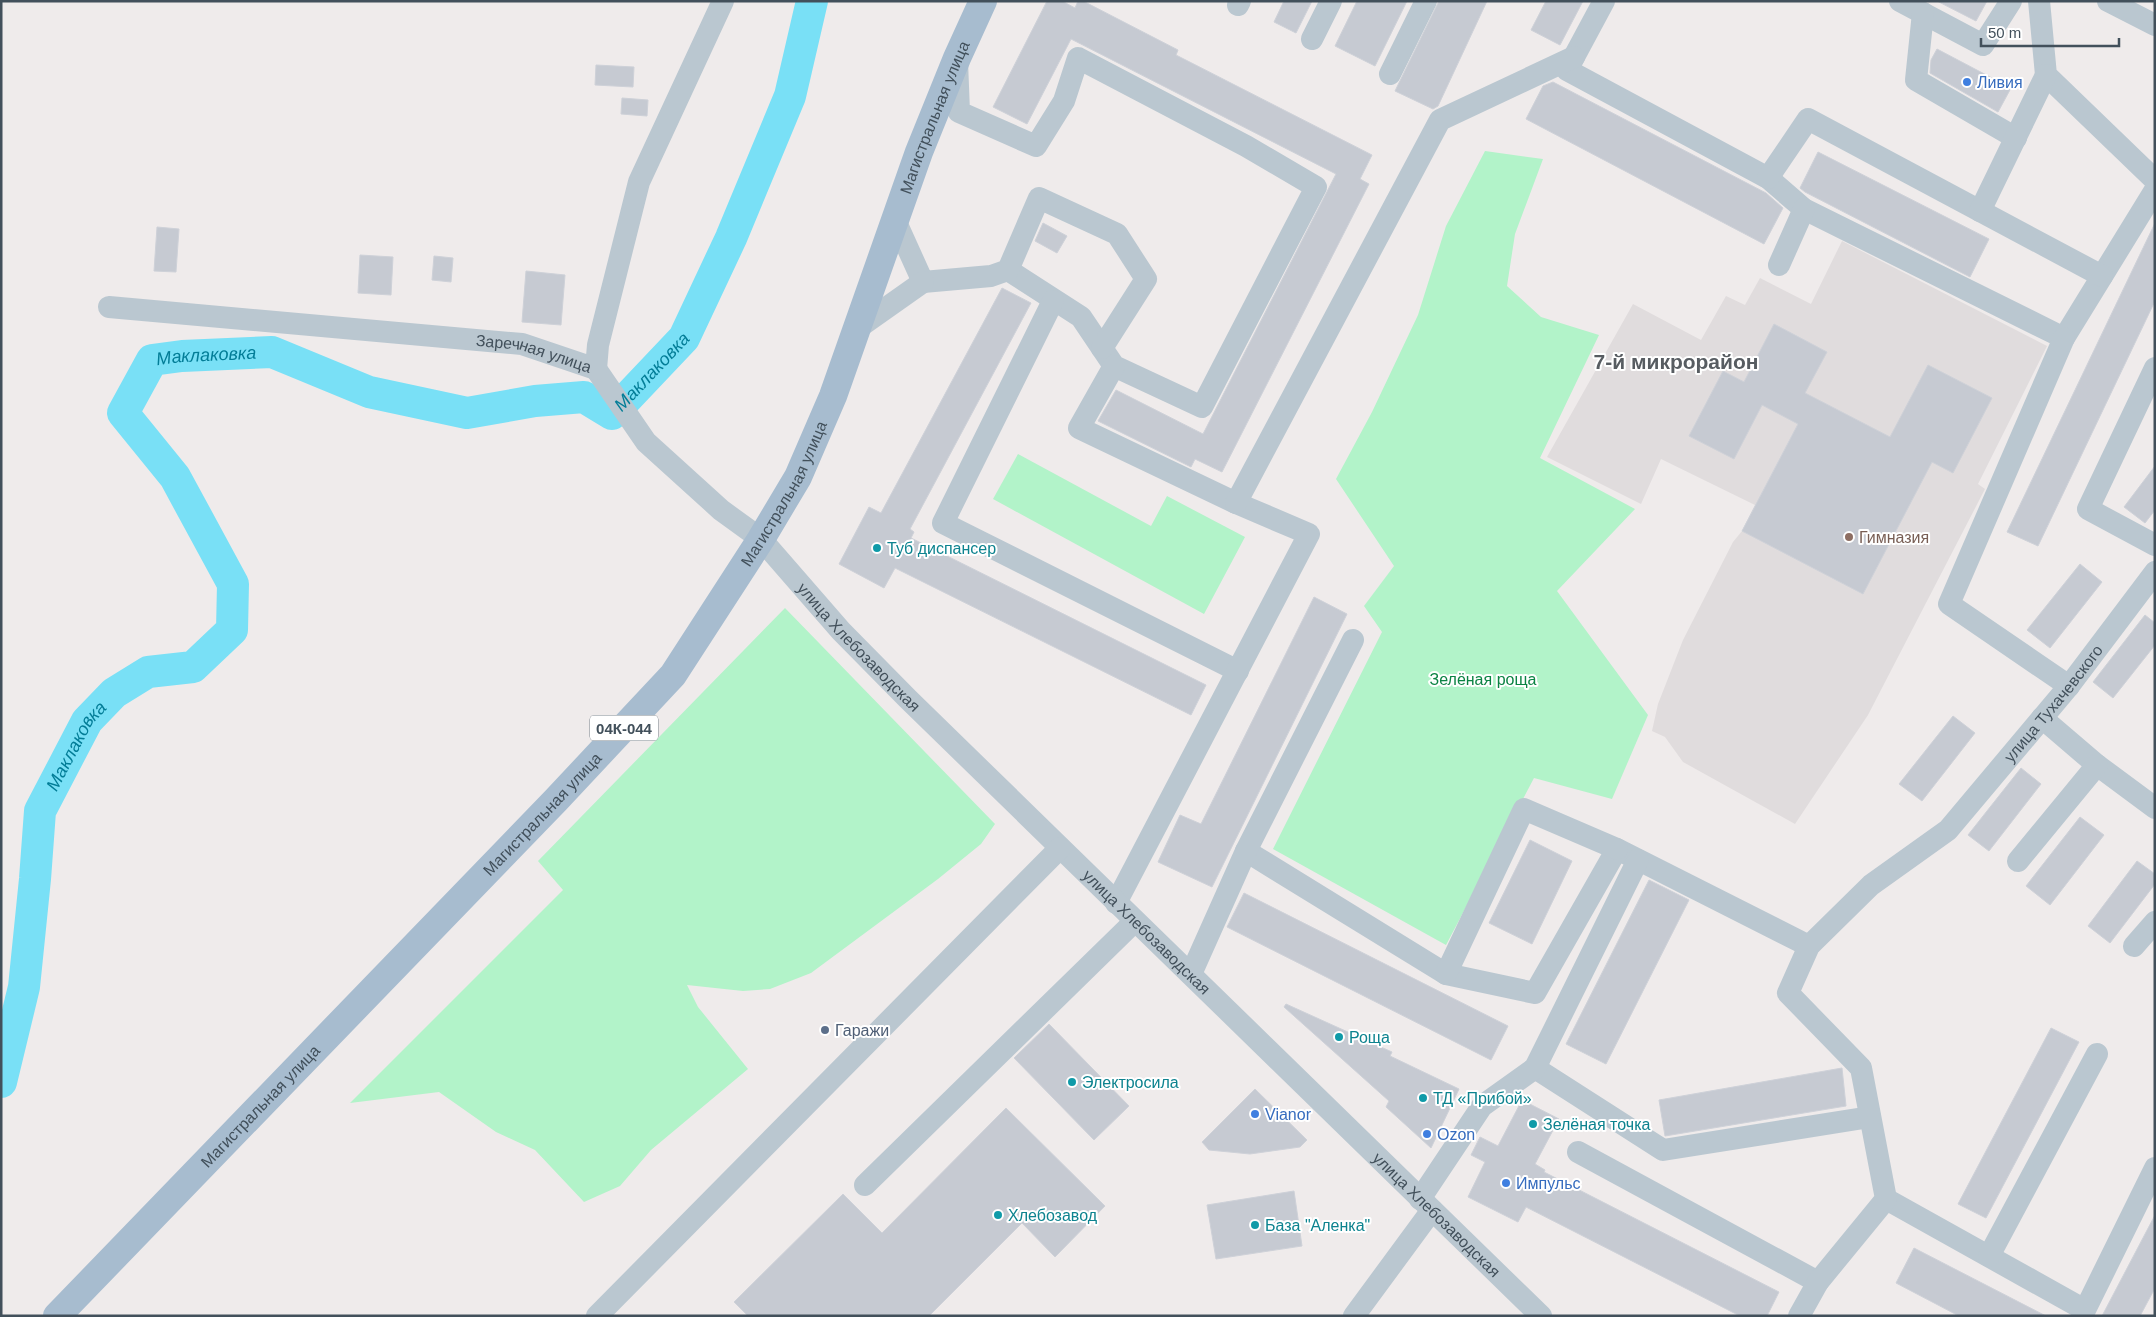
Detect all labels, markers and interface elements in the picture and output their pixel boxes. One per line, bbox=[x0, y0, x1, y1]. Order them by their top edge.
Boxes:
scale bar bbox=[1981, 15, 2118, 47]
text: 50 m bbox=[1988, 24, 2021, 41]
street label: Магистральная улица bbox=[896, 38, 972, 196]
place label: Ливия bbox=[1977, 74, 2023, 91]
marker: Ливия bbox=[1961, 76, 1973, 88]
water label: Маклаковка bbox=[610, 329, 694, 415]
street label: Заречная улица bbox=[475, 331, 594, 375]
water label: Маклаковка bbox=[155, 343, 257, 369]
district label: 7-й микрорайон bbox=[1594, 350, 1758, 373]
street label: Магистральная улица bbox=[737, 418, 830, 569]
place label: Гимназия bbox=[1859, 529, 1929, 546]
marker: Гимназия bbox=[1843, 531, 1855, 543]
place label: Туб диспансер bbox=[887, 540, 996, 557]
marker: Туб диспансер bbox=[871, 542, 883, 554]
street label: улица Хлебозаводская bbox=[794, 579, 924, 715]
street label: улица Тухачевского bbox=[2001, 641, 2106, 765]
park label: Зелёная роща bbox=[1430, 671, 1537, 688]
water label: Маклаковка bbox=[42, 697, 110, 794]
road number: 04К-044 bbox=[590, 716, 658, 740]
street label: Магистральная улица bbox=[479, 749, 604, 879]
street label: улица Хлебозаводская bbox=[1080, 866, 1214, 997]
place label: Гаражи bbox=[835, 1022, 889, 1039]
marker: Гаражи bbox=[819, 1024, 831, 1036]
place label: Роща bbox=[1349, 1029, 1390, 1046]
marker: Роща bbox=[1333, 1031, 1345, 1043]
street label: Магистральная улица bbox=[197, 1042, 323, 1171]
place label: Электросила bbox=[1082, 1074, 1179, 1091]
marker: Электросила bbox=[1066, 1076, 1078, 1088]
place label: ТД «Прибой» bbox=[1433, 1090, 1532, 1107]
marker: ТД «Прибой» bbox=[1417, 1092, 1429, 1104]
place label: Vianor bbox=[1265, 1106, 1312, 1123]
marker: Vianor bbox=[1249, 1108, 1261, 1120]
place label: Зелёная точка bbox=[1543, 1116, 1650, 1133]
marker: Зелёная точка bbox=[1527, 1118, 1539, 1130]
place label: Ozon bbox=[1437, 1126, 1475, 1143]
marker: Ozon bbox=[1421, 1128, 1433, 1140]
street label: улица Хлебозаводская bbox=[1370, 1149, 1504, 1280]
place label: Импульс bbox=[1516, 1175, 1580, 1192]
marker: Импульс bbox=[1500, 1177, 1512, 1189]
place label: Хлебозавод bbox=[1008, 1207, 1098, 1224]
marker: Хлебозавод bbox=[992, 1209, 1004, 1221]
place label: База "Аленка" bbox=[1265, 1217, 1370, 1234]
marker: База "Аленка" bbox=[1249, 1219, 1261, 1231]

